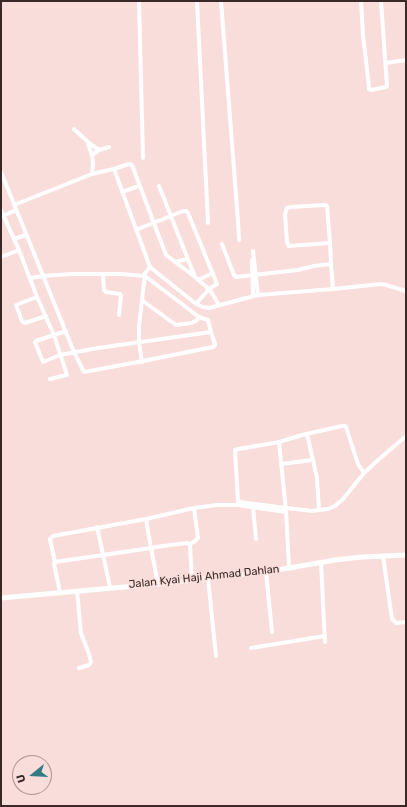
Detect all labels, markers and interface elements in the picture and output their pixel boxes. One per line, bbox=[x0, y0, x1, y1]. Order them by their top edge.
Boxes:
street label: Jalan Kyai Haji Ahmad Dahlan bbox=[128, 563, 280, 591]
north arrow bbox=[12, 755, 52, 795]
text: U bbox=[14, 773, 28, 784]

